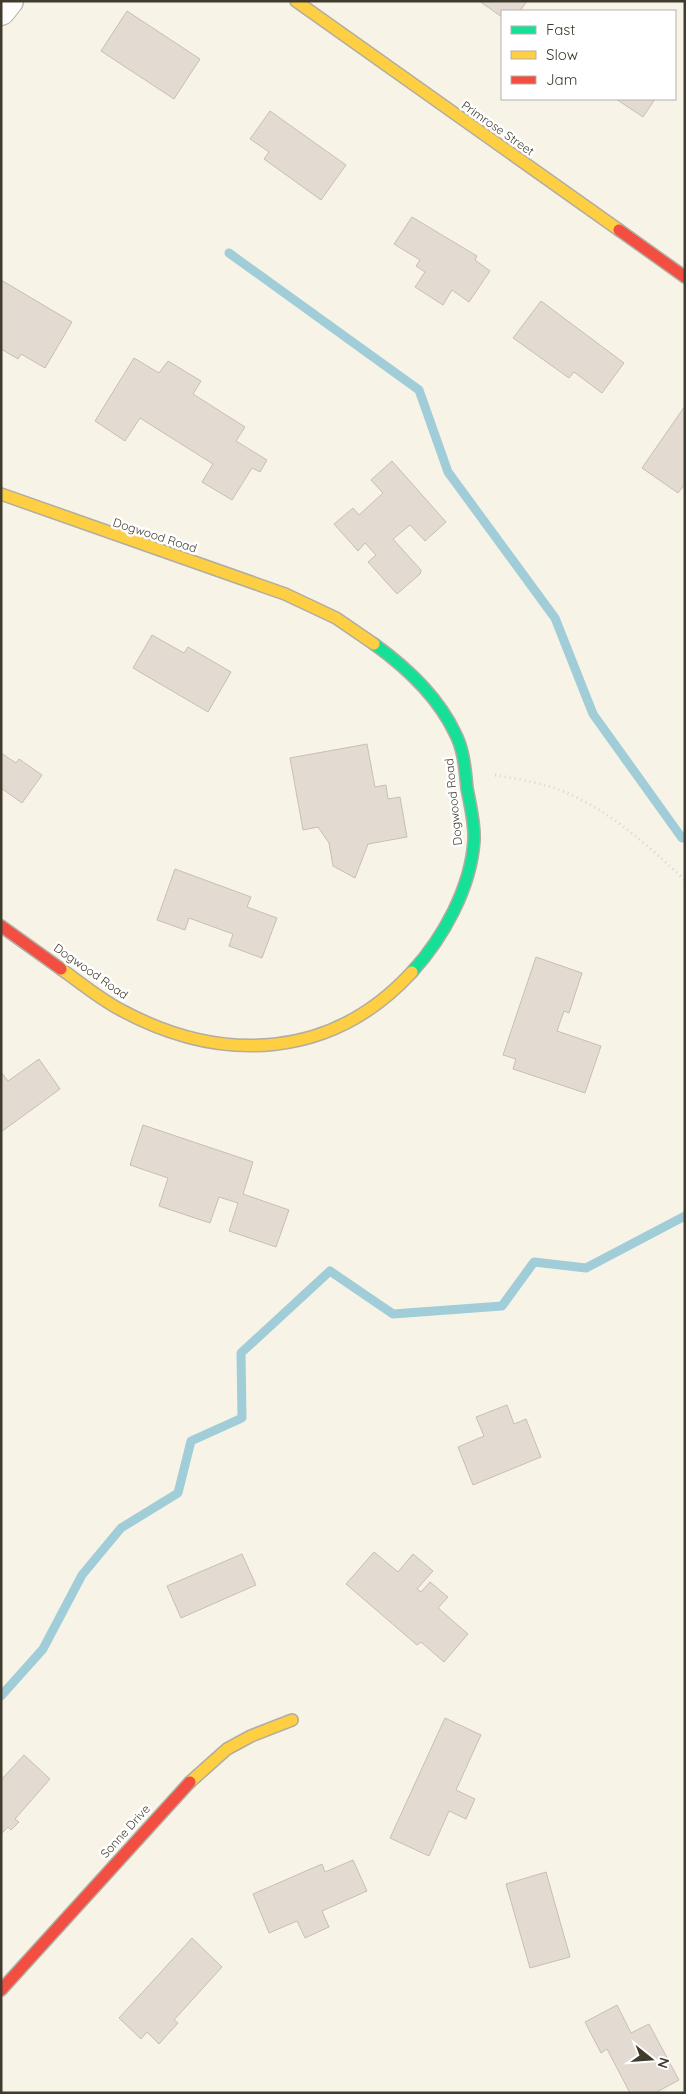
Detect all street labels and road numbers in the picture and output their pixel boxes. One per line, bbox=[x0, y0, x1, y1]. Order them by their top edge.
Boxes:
street label: Primrose Street bbox=[459, 97, 537, 159]
street label: Dogwood Road bbox=[111, 514, 199, 556]
street label: Dogwood Road bbox=[441, 758, 465, 846]
street label: Dogwood Road bbox=[51, 940, 131, 1002]
street label: Sonne Drive bbox=[97, 1801, 153, 1861]

